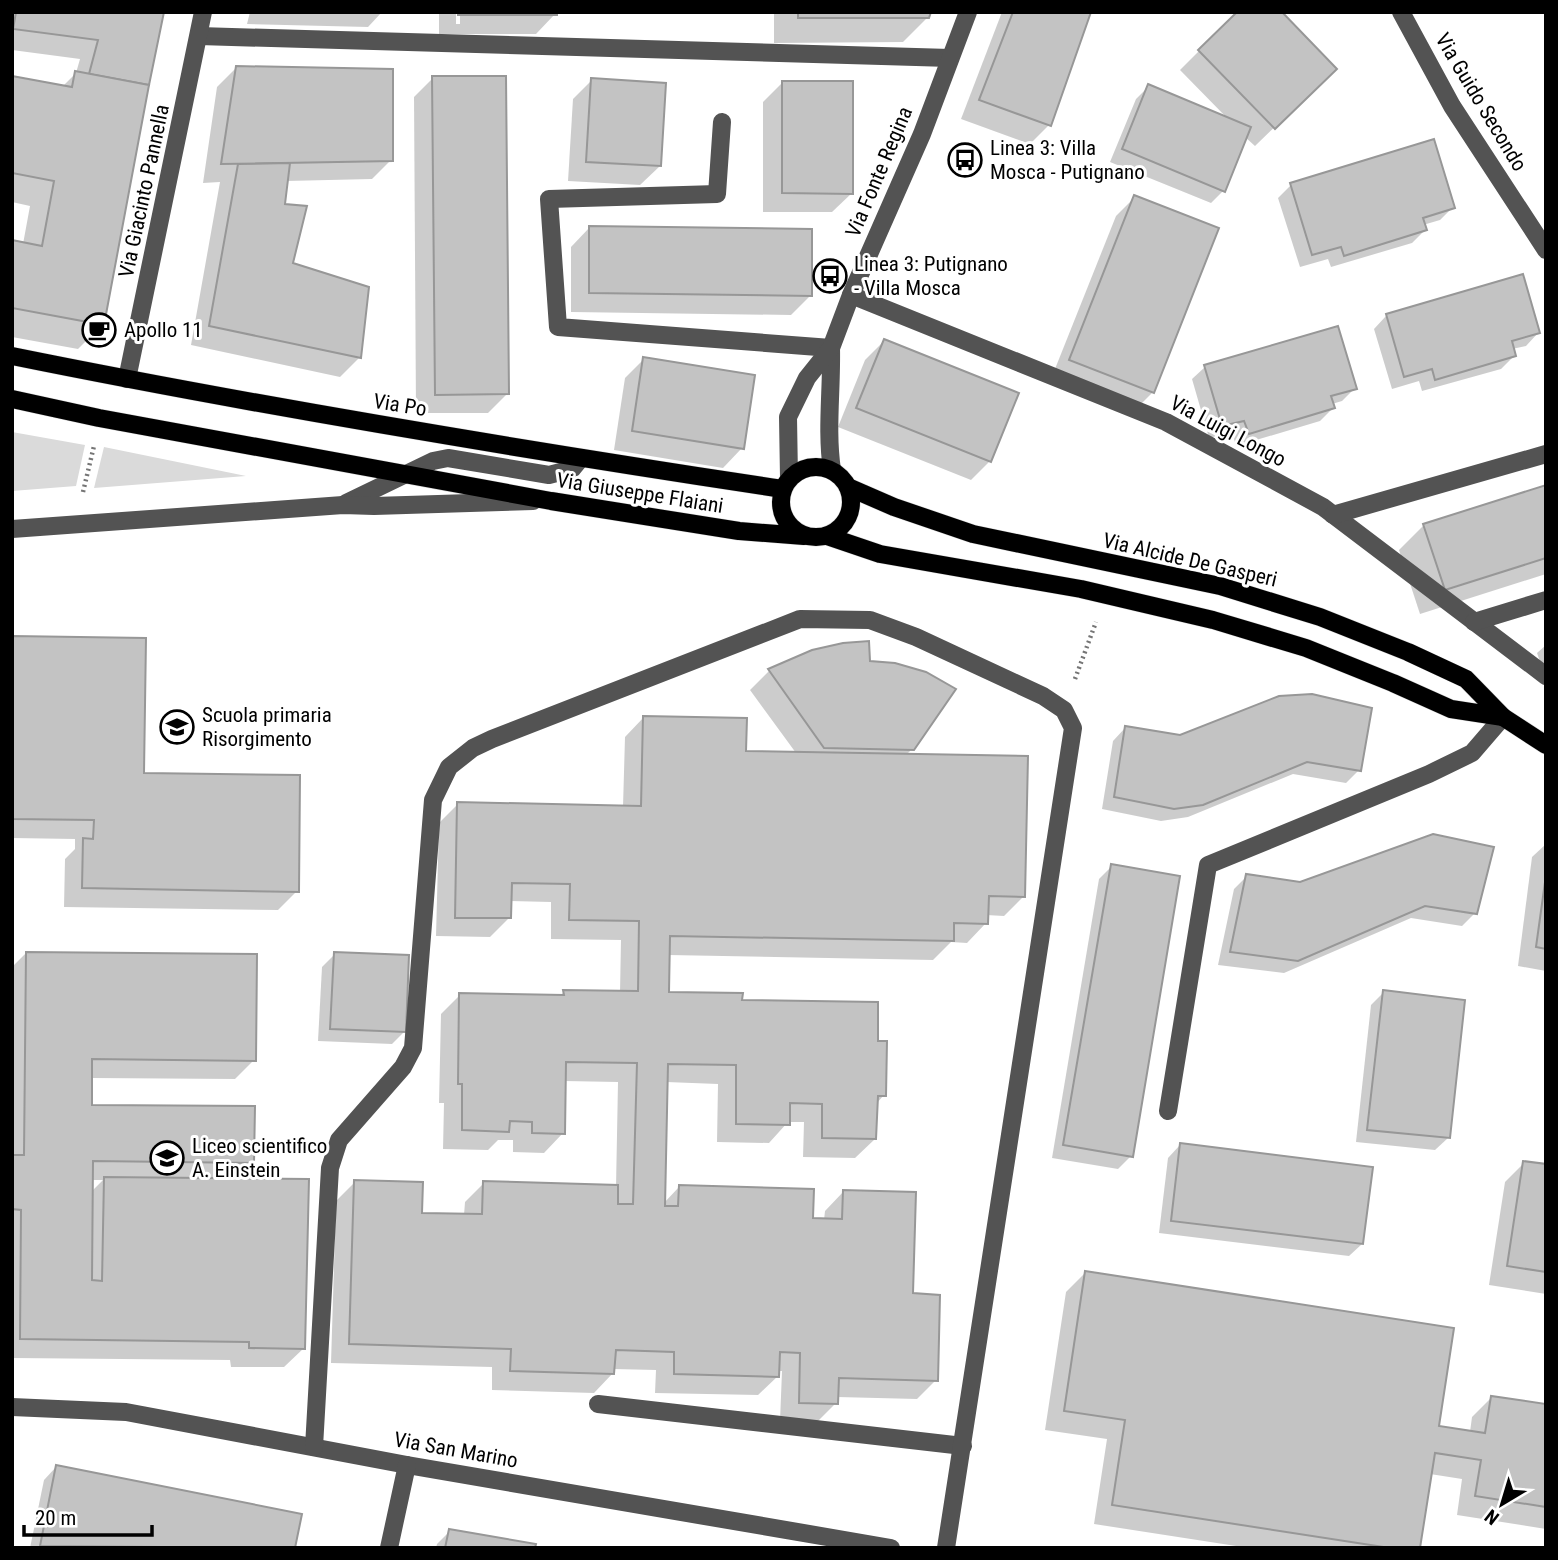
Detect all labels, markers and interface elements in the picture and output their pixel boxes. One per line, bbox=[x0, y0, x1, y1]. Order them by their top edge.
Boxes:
street label: Via Guido Secondo bbox=[1430, 29, 1532, 175]
street label: Via Giacinto Pannella bbox=[114, 102, 174, 280]
street label: Via Fonte Regina bbox=[841, 103, 917, 241]
place label: Linea 3: Villa Mosca - Putignano bbox=[990, 136, 1145, 184]
bus stop icon: Linea 3: Villa Mosca - Putignano bbox=[946, 141, 984, 179]
place label: Linea 3: Putignano - Villa Mosca bbox=[854, 252, 1008, 300]
bus stop icon: Linea 3: Putignano - Villa Mosca bbox=[811, 257, 849, 295]
cafe icon: Apollo 11 bbox=[80, 311, 118, 349]
place label: Apollo 11 bbox=[124, 318, 203, 342]
street label: Via Po bbox=[372, 389, 428, 421]
street label: Via Luigi Longo bbox=[1166, 390, 1290, 472]
street label: Via Giuseppe Flaiani bbox=[555, 468, 725, 518]
street label: Via Alcide De Gasperi bbox=[1101, 528, 1279, 592]
place label: Scuola primaria Risorgimento bbox=[202, 703, 332, 751]
school or university icon: Scuola primaria Risorgimento bbox=[158, 708, 196, 746]
place label: Liceo scientifico A. Einstein bbox=[192, 1134, 327, 1182]
school or university icon: Liceo scientifico A. Einstein bbox=[148, 1139, 186, 1177]
street label: Via San Marino bbox=[392, 1427, 520, 1473]
north arrow bbox=[1467, 1469, 1537, 1539]
scale bar bbox=[24, 1494, 152, 1538]
text: N bbox=[1480, 1504, 1504, 1530]
text: 20 m bbox=[35, 1506, 76, 1530]

